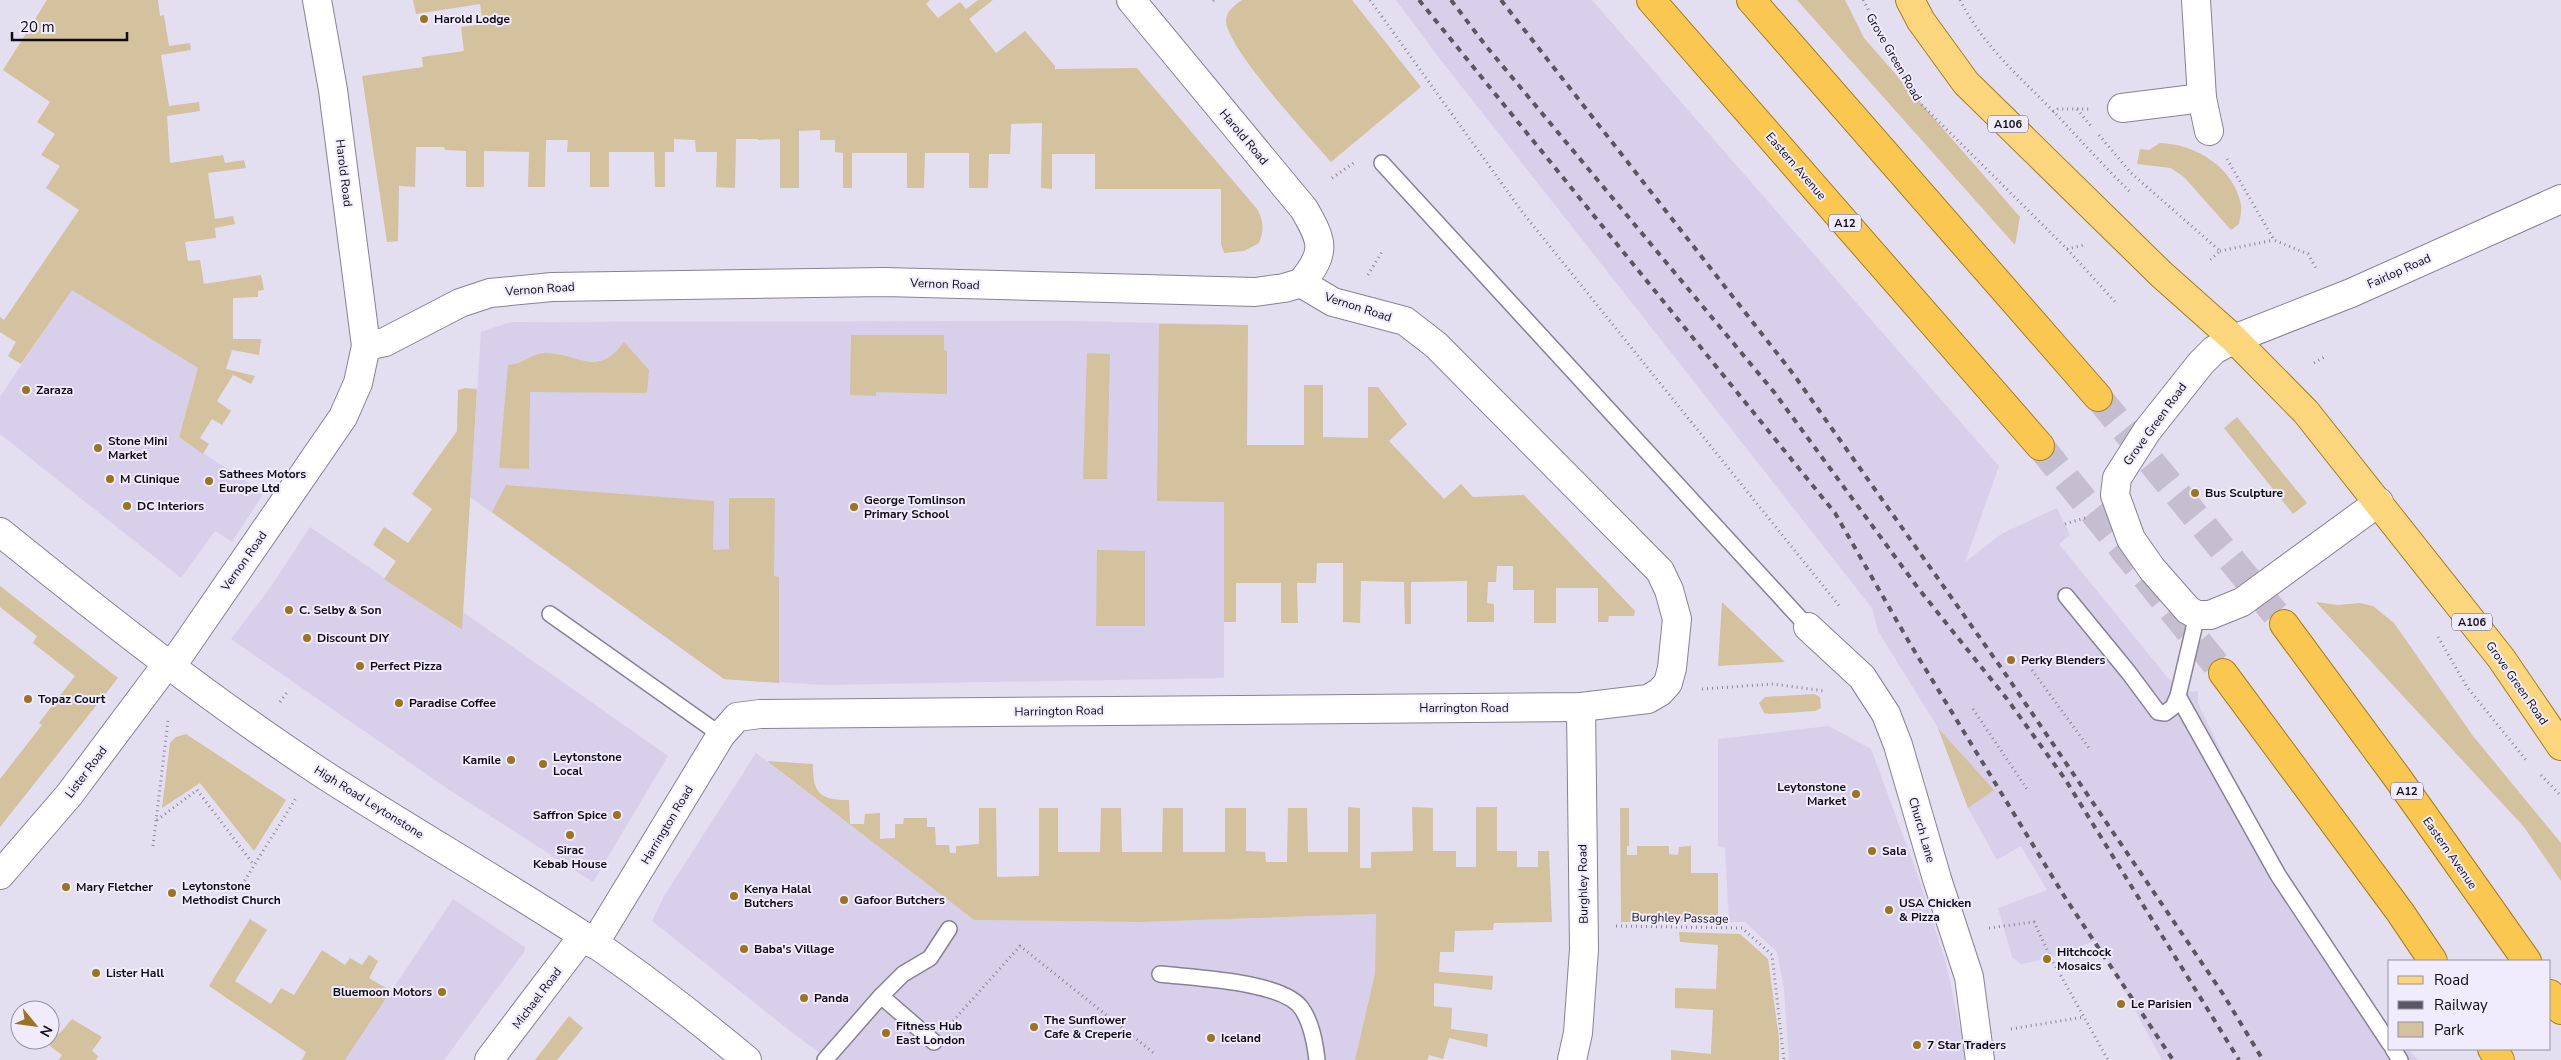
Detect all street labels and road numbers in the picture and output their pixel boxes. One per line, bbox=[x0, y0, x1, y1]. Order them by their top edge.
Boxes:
street label: Grove Green Road bbox=[1862, 10, 1926, 104]
street label: Harold Road bbox=[1216, 106, 1272, 168]
road number: A106 bbox=[1988, 116, 2028, 132]
street label: Eastern Avenue bbox=[1762, 129, 1830, 203]
street label: Harold Road bbox=[332, 138, 356, 208]
road number: A12 bbox=[1829, 214, 1861, 232]
street label: Fairlop Road bbox=[2365, 250, 2433, 292]
street label: Vernon Road bbox=[909, 275, 980, 293]
street label: Vernon Road bbox=[504, 279, 575, 299]
street label: Vernon Road bbox=[1321, 288, 1394, 325]
street label: Grove Green Road bbox=[2120, 379, 2190, 469]
street label: Vernon Road bbox=[217, 528, 271, 595]
road number: A106 bbox=[2452, 614, 2492, 630]
street label: Grove Green Road bbox=[2482, 638, 2552, 728]
street label: Harrington Road bbox=[1419, 700, 1509, 716]
street label: Harrington Road bbox=[1014, 702, 1104, 720]
street label: Lister Road bbox=[61, 743, 111, 801]
street label: High Road Leytonstone bbox=[311, 762, 427, 842]
road number: A12 bbox=[2391, 782, 2423, 799]
street label: Harrington Road bbox=[637, 783, 697, 867]
street label: Church Lane bbox=[1905, 795, 1939, 865]
street label: Eastern Avenue bbox=[2419, 814, 2481, 892]
street label: Burghley Road bbox=[1574, 844, 1592, 924]
street label: Burghley Passage bbox=[1631, 909, 1729, 927]
street label: Michael Road bbox=[509, 964, 565, 1032]

